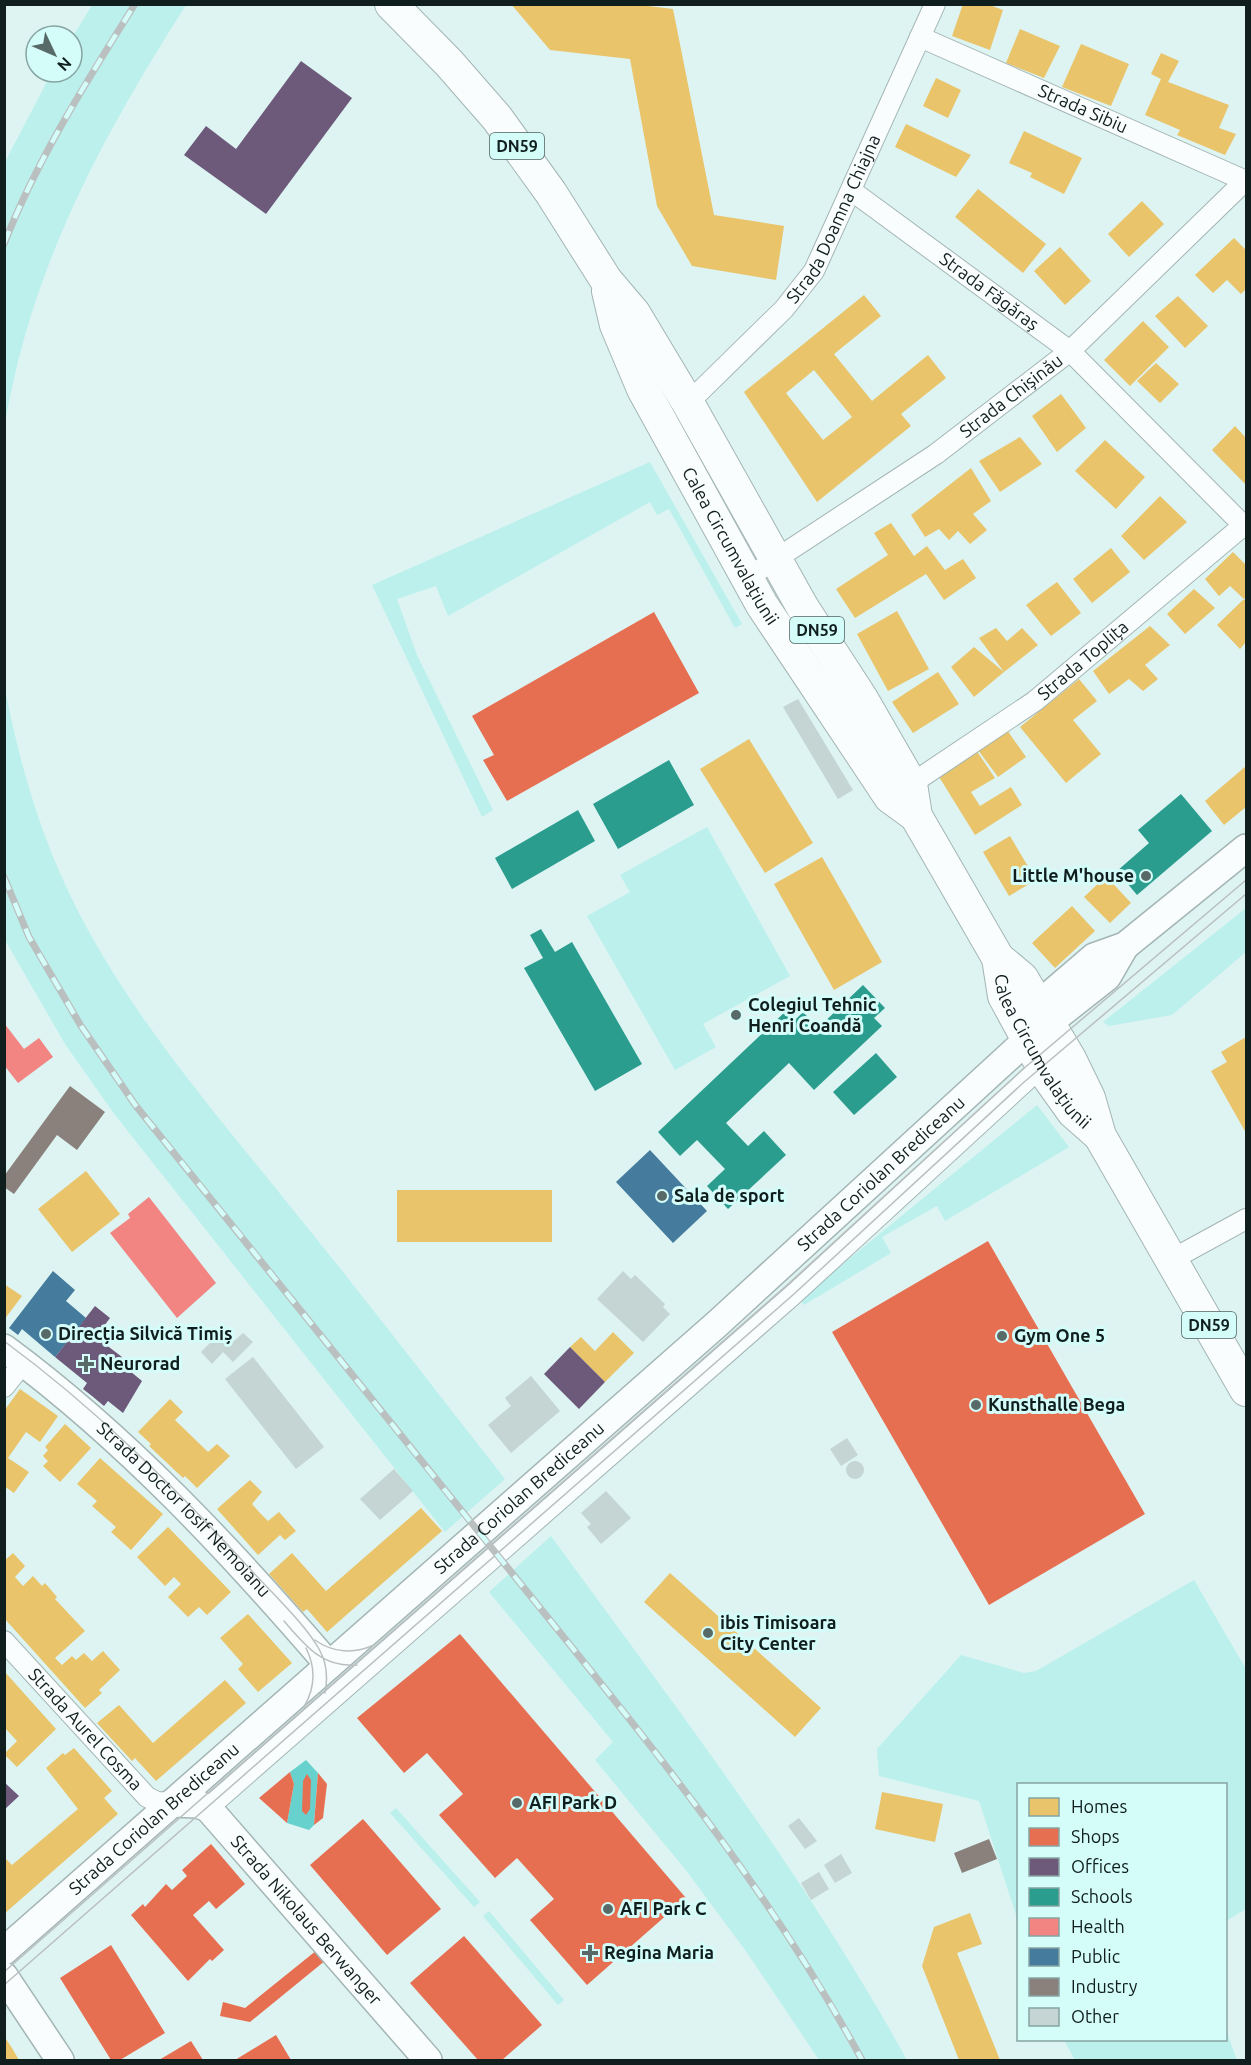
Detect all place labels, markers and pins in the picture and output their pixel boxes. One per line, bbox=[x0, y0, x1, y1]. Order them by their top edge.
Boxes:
place label: Little M'house bbox=[1012, 865, 1134, 885]
marker: Little M'house bbox=[1139, 869, 1153, 883]
place label: Colegiul Tehnic Henri Coandă bbox=[748, 994, 877, 1035]
marker: Colegiul Tehnic Henri Coandă bbox=[729, 1008, 743, 1022]
place label: Sala de sport bbox=[674, 1185, 785, 1205]
marker: Sala de sport bbox=[655, 1189, 669, 1203]
place label: Direcția Silvică Timiș bbox=[58, 1323, 232, 1344]
place label: Gym One 5 bbox=[1014, 1325, 1105, 1345]
marker: Direcția Silvică Timiș bbox=[39, 1327, 53, 1341]
marker: Gym One 5 bbox=[995, 1329, 1009, 1343]
place label: Neurorad bbox=[100, 1353, 180, 1373]
marker: Neurorad bbox=[77, 1355, 95, 1373]
place label: Kunsthalle Bega bbox=[988, 1394, 1125, 1414]
marker: Kunsthalle Bega bbox=[969, 1398, 983, 1412]
place label: ibis Timisoara City Center bbox=[720, 1612, 837, 1653]
marker: ibis Timisoara City Center bbox=[701, 1626, 715, 1640]
place label: AFI Park D bbox=[529, 1792, 617, 1812]
marker: AFI Park D bbox=[510, 1796, 524, 1810]
place label: AFI Park C bbox=[620, 1898, 707, 1918]
marker: AFI Park C bbox=[601, 1902, 615, 1916]
place label: Regina Maria bbox=[604, 1942, 714, 1962]
marker: Regina Maria bbox=[581, 1944, 599, 1962]

